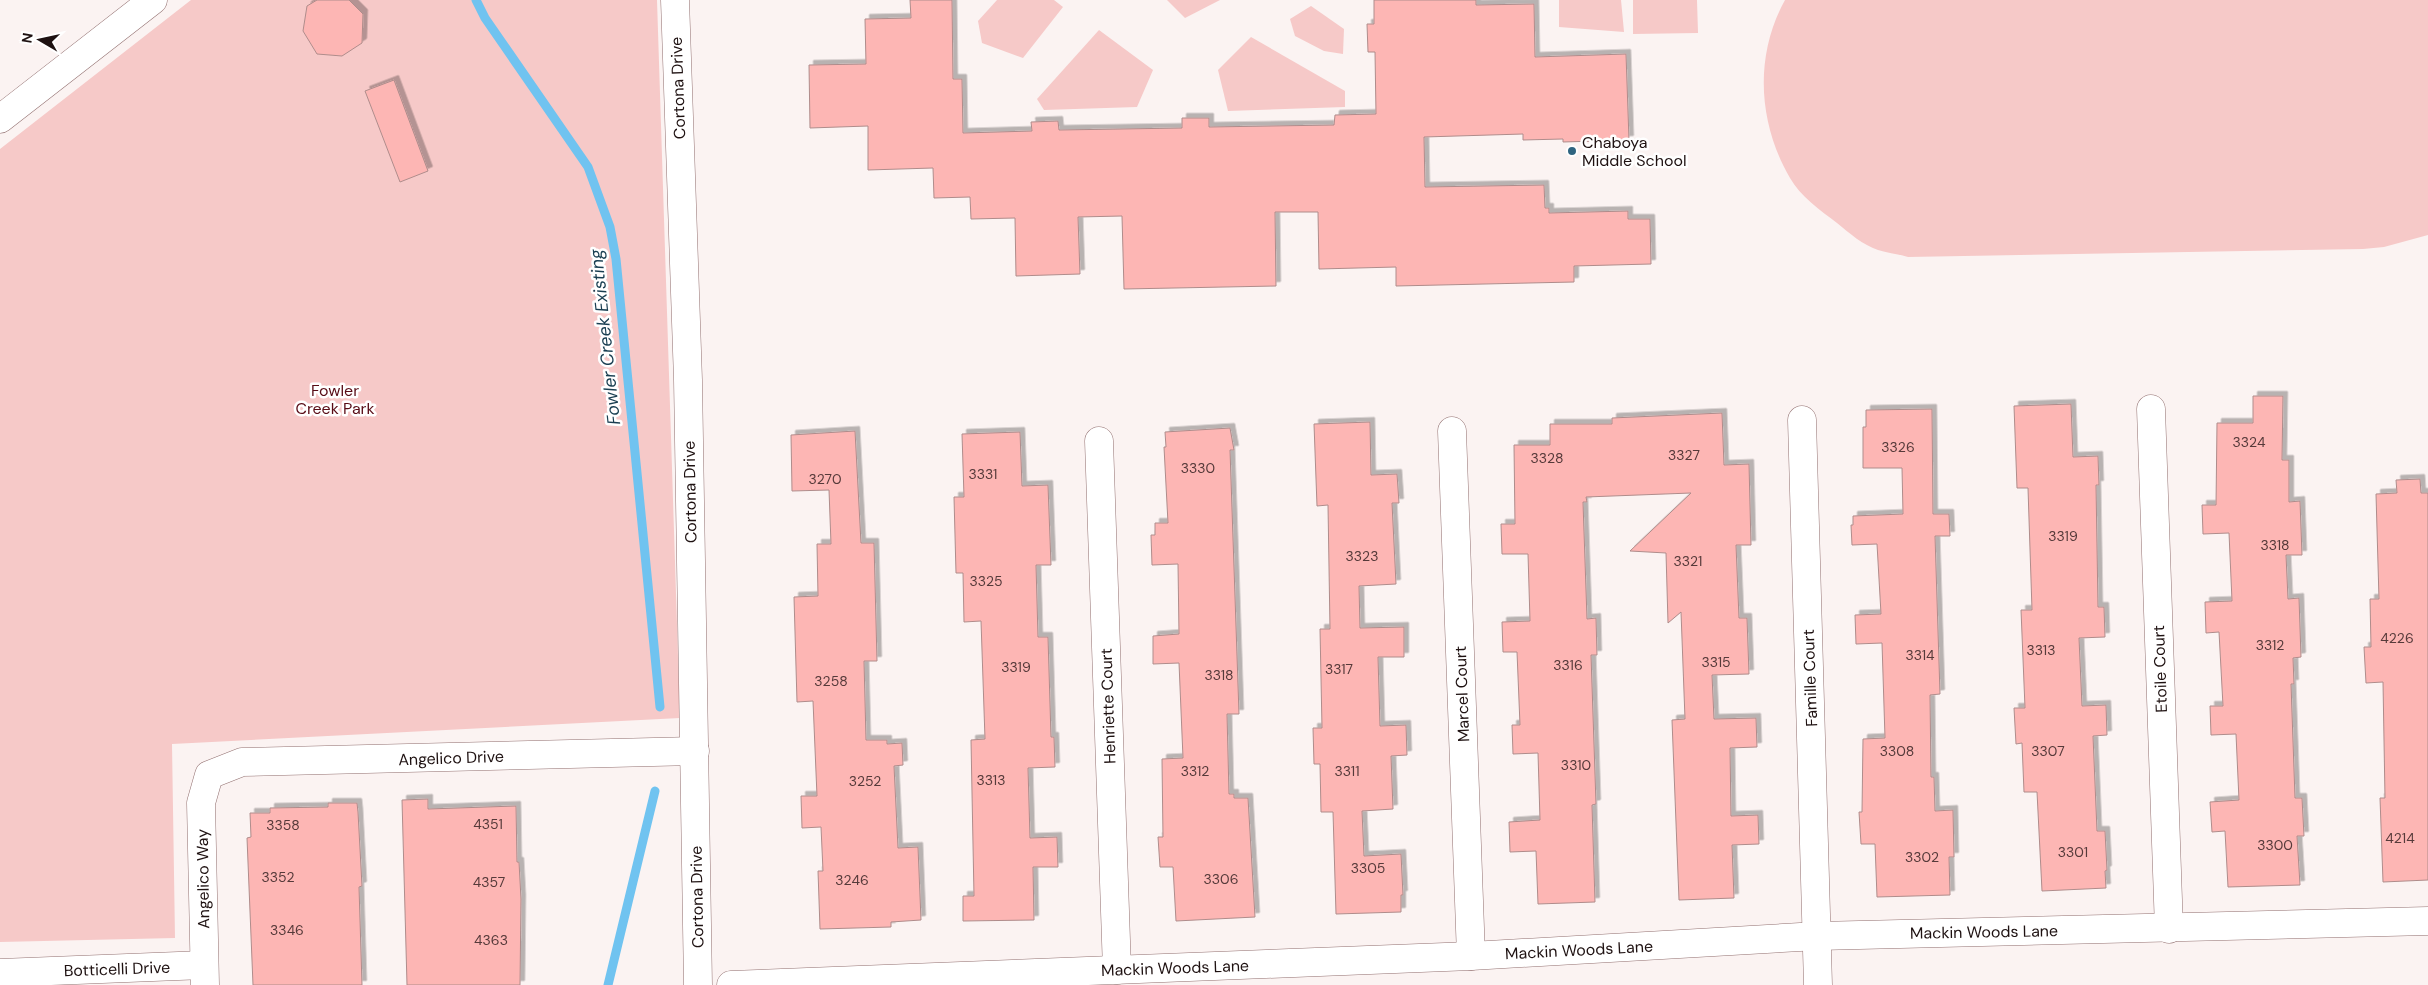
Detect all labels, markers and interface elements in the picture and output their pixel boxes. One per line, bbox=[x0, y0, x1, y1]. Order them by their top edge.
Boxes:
north arrow bbox=[15, 15, 65, 65]
text: N bbox=[17, 32, 37, 44]
street label: Cortona Drive bbox=[666, 36, 690, 140]
place label: Chaboya Middle School bbox=[1582, 132, 1686, 171]
marker: Chaboya Middle School bbox=[1566, 145, 1578, 157]
water label: Fowler Creek Existing bbox=[584, 247, 626, 426]
park label: Fowler Creek Park bbox=[295, 380, 375, 419]
house number: 3324 bbox=[2233, 433, 2266, 451]
house number: 3326 bbox=[1881, 438, 1915, 456]
street label: Cortona Drive bbox=[679, 441, 701, 543]
house number: 3327 bbox=[1668, 446, 1700, 464]
house number: 3328 bbox=[1531, 449, 1563, 467]
house number: 3330 bbox=[1181, 459, 1215, 477]
house number: 3331 bbox=[969, 465, 997, 483]
house number: 3270 bbox=[809, 470, 841, 488]
house number: 3319 bbox=[2048, 527, 2078, 545]
house number: 3318 bbox=[2260, 536, 2290, 554]
house number: 3323 bbox=[1346, 547, 1378, 565]
house number: 3321 bbox=[1674, 552, 1702, 570]
house number: 3325 bbox=[969, 572, 1003, 590]
street label: Etoile Court bbox=[2148, 625, 2172, 713]
street label: Famille Court bbox=[1798, 629, 1822, 727]
house number: 4226 bbox=[2380, 629, 2414, 647]
house number: 3312 bbox=[2256, 636, 2284, 654]
house number: 3313 bbox=[2027, 641, 2055, 659]
street label: Marcel Court bbox=[1450, 646, 1474, 742]
house number: 3314 bbox=[1905, 646, 1935, 664]
street label: Henriette Court bbox=[1095, 648, 1121, 764]
house number: 3315 bbox=[1701, 653, 1731, 671]
house number: 3316 bbox=[1553, 656, 1583, 674]
house number: 3319 bbox=[1001, 658, 1031, 676]
house number: 3317 bbox=[1325, 660, 1353, 678]
house number: 3318 bbox=[1204, 666, 1234, 684]
house number: 3258 bbox=[814, 672, 848, 690]
house number: 3308 bbox=[1880, 742, 1914, 760]
house number: 3307 bbox=[2031, 742, 2065, 760]
street label: Angelico Drive bbox=[398, 746, 504, 770]
house number: 3310 bbox=[1561, 756, 1591, 774]
house number: 3312 bbox=[1181, 762, 1209, 780]
house number: 3311 bbox=[1334, 762, 1360, 780]
house number: 3313 bbox=[977, 771, 1005, 789]
house number: 3252 bbox=[849, 772, 881, 790]
house number: 4351 bbox=[473, 815, 503, 833]
house number: 3358 bbox=[266, 816, 300, 834]
street label: Angelico Way bbox=[192, 829, 214, 929]
house number: 4214 bbox=[2385, 829, 2415, 847]
house number: 3300 bbox=[2257, 836, 2293, 854]
house number: 3301 bbox=[2058, 843, 2088, 861]
street label: Cortona Drive bbox=[686, 846, 708, 948]
house number: 3302 bbox=[1905, 848, 1939, 866]
house number: 3305 bbox=[1351, 859, 1385, 877]
house number: 3352 bbox=[262, 868, 294, 886]
house number: 3306 bbox=[1204, 870, 1238, 888]
house number: 3246 bbox=[835, 871, 869, 889]
house number: 4357 bbox=[473, 873, 505, 891]
street label: Mackin Woods Lane bbox=[1910, 920, 2058, 944]
house number: 3346 bbox=[270, 921, 304, 939]
house number: 4363 bbox=[474, 931, 508, 949]
street label: Mackin Woods Lane bbox=[1505, 936, 1653, 964]
street label: Mackin Woods Lane bbox=[1101, 955, 1249, 981]
street label: Botticelli Drive bbox=[63, 957, 171, 981]

